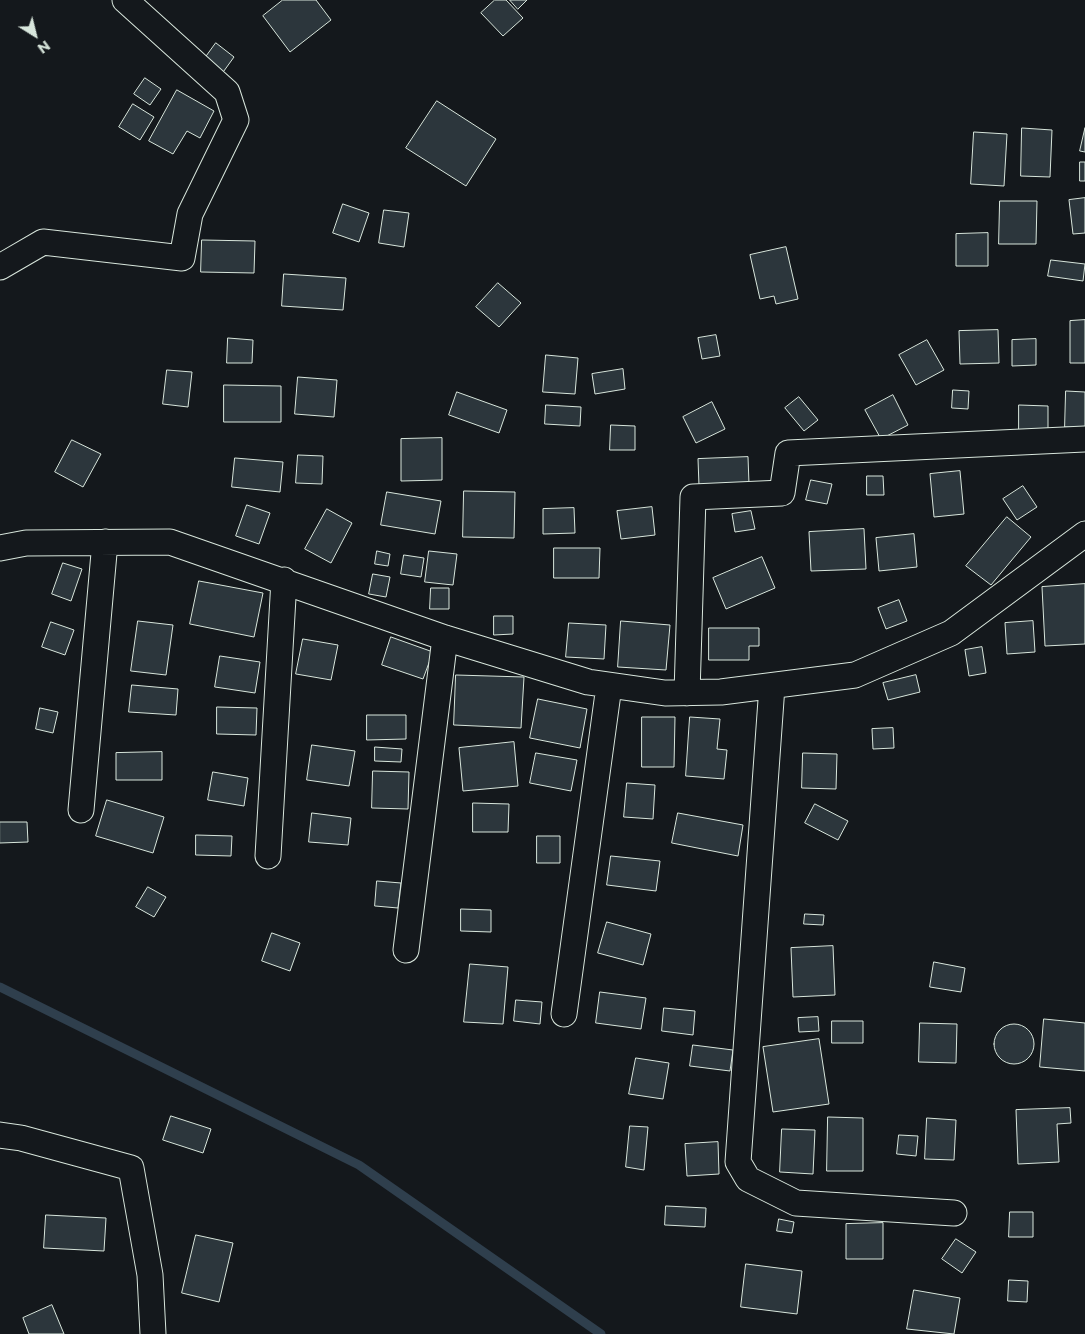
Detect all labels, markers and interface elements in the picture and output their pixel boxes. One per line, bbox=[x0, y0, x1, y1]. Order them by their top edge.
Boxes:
north arrow bbox=[10, 10, 60, 60]
text: N bbox=[34, 37, 54, 58]

